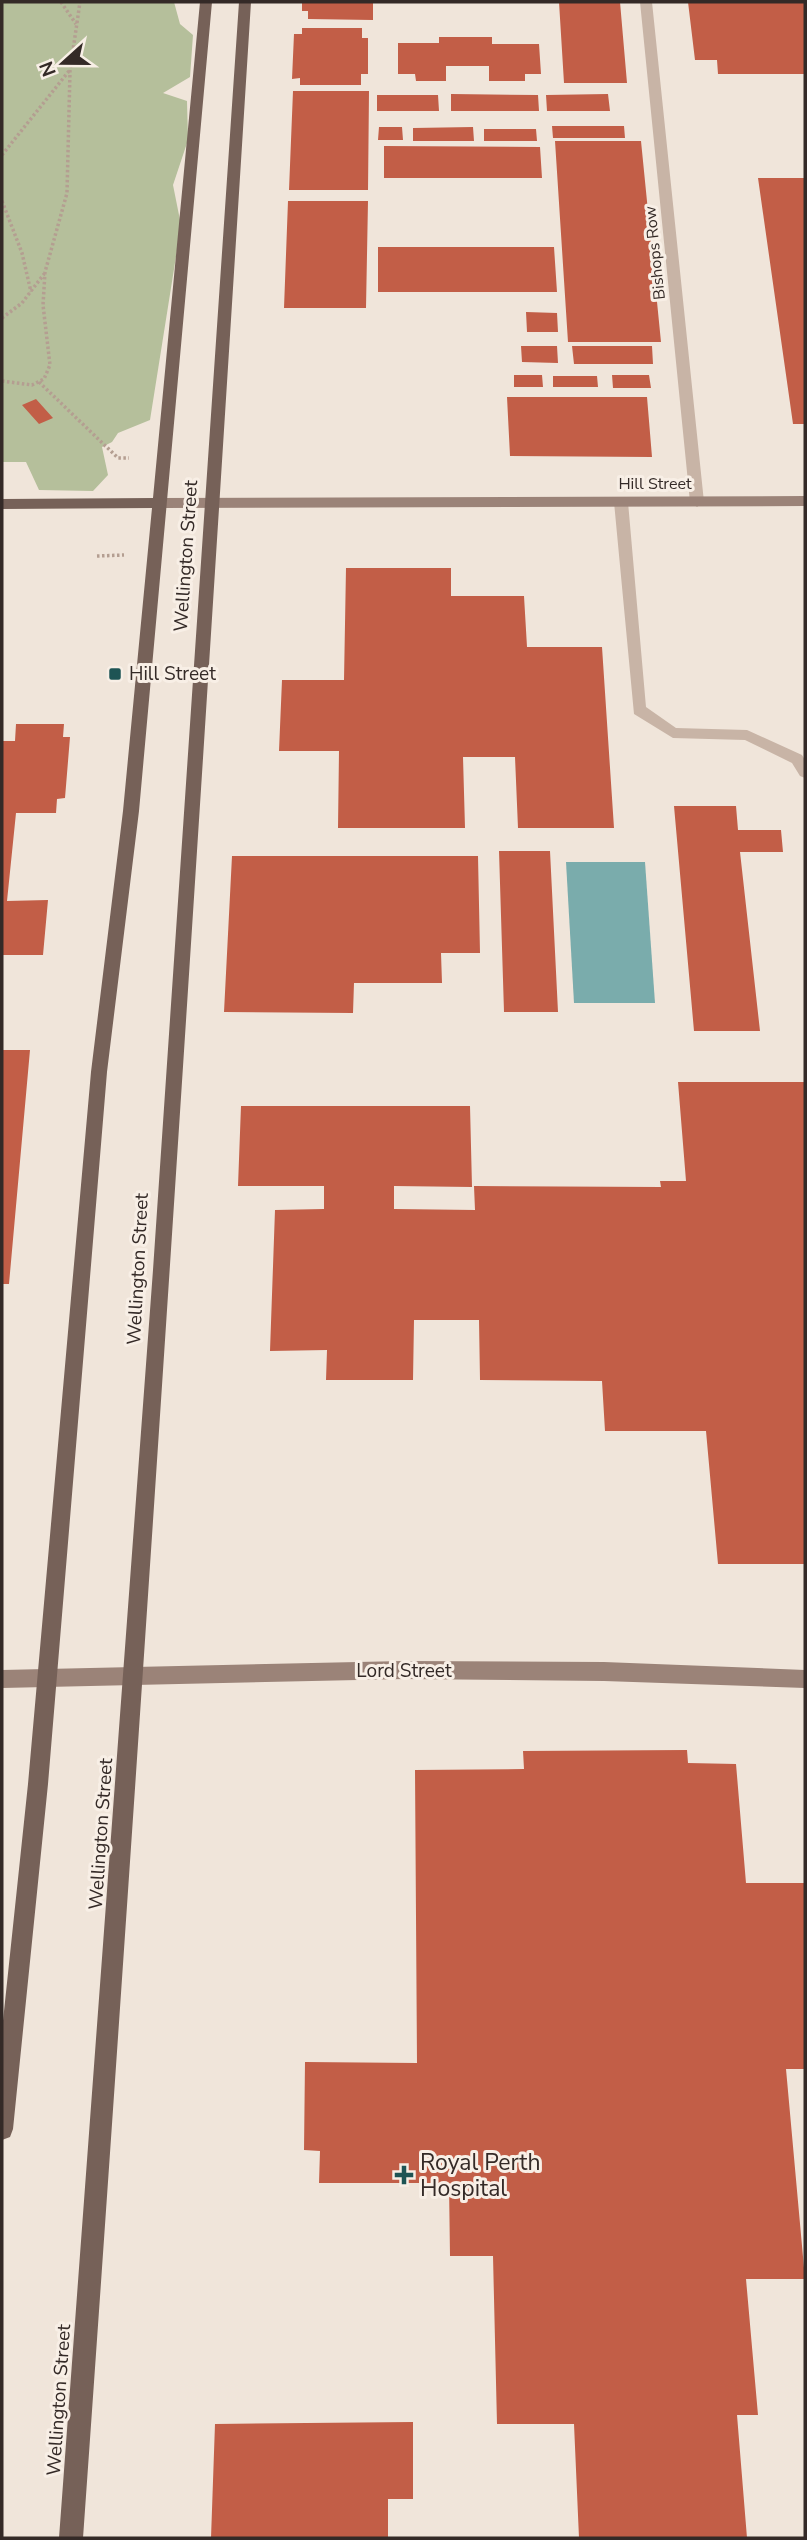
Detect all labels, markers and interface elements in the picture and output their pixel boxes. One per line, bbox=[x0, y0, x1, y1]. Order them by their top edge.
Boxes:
north arrow bbox=[28, 28, 98, 98]
text: N bbox=[33, 57, 63, 80]
street label: Bishops Row bbox=[639, 205, 671, 301]
street label: Hill Street bbox=[618, 473, 692, 495]
street label: Wellington Street bbox=[168, 479, 204, 633]
place label: Hill Street bbox=[129, 661, 216, 687]
marker: Hill Street bbox=[107, 666, 123, 682]
street label: Wellington Street bbox=[121, 1192, 155, 1346]
street label: Lord Street bbox=[356, 1658, 452, 1684]
street label: Wellington Street bbox=[83, 1757, 119, 1911]
place label: Royal Perth Hospital bbox=[420, 2147, 540, 2204]
marker: Royal Perth Hospital bbox=[394, 2165, 414, 2185]
street label: Wellington Street bbox=[41, 2323, 77, 2477]

